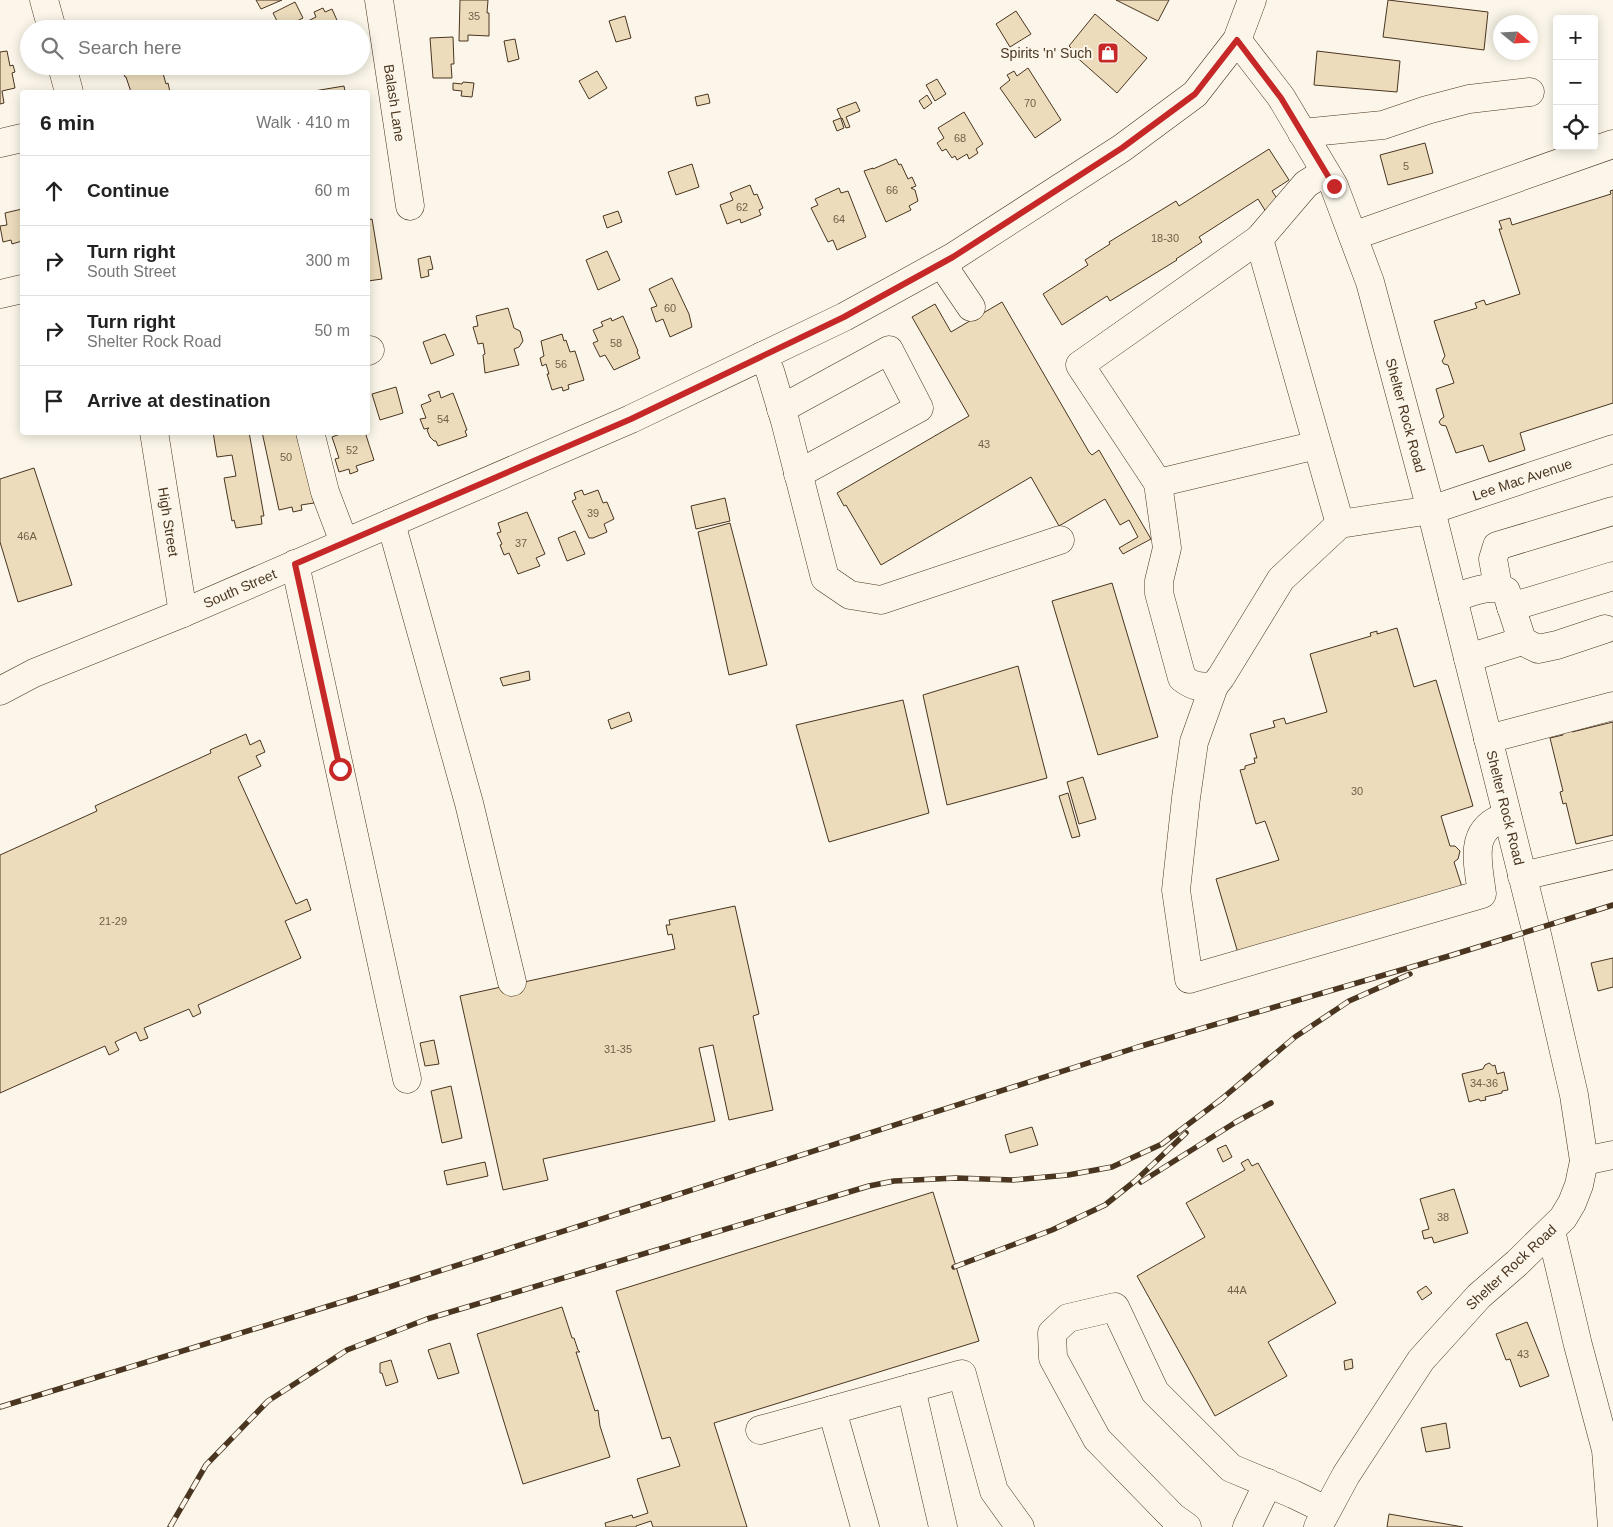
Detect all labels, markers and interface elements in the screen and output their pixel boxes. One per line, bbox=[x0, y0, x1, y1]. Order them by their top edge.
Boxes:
house number: 35 bbox=[468, 10, 480, 22]
north arrow bbox=[1493, 15, 1538, 60]
map controls bbox=[1553, 15, 1598, 150]
button: + bbox=[1553, 15, 1598, 60]
search box bbox=[20, 20, 370, 75]
icon: search bbox=[38, 34, 66, 62]
text: Search here bbox=[78, 37, 182, 58]
shop icon: Spirits 'n' Such bbox=[1096, 41, 1120, 65]
place label: Spirits 'n' Such bbox=[1000, 45, 1092, 61]
button: − bbox=[1553, 60, 1598, 105]
street label: Balash Lane bbox=[381, 63, 408, 143]
house number: 70 bbox=[1024, 97, 1036, 109]
button: locate bbox=[1553, 105, 1598, 150]
text: 6 min bbox=[40, 111, 95, 134]
text: Walk · 410 m bbox=[256, 114, 350, 131]
house number: 68 bbox=[954, 132, 966, 144]
house number: 5 bbox=[1403, 160, 1409, 172]
route end bbox=[1323, 175, 1346, 198]
icon: ahead bbox=[40, 177, 68, 205]
text: Continue bbox=[87, 180, 169, 201]
text: 60 m bbox=[314, 182, 350, 199]
house number: 66 bbox=[886, 184, 898, 196]
house number: 62 bbox=[736, 201, 748, 213]
house number: 64 bbox=[833, 213, 845, 225]
house number: 18-30 bbox=[1151, 232, 1179, 244]
text: Turn right bbox=[87, 241, 175, 262]
icon: right bbox=[40, 247, 68, 275]
text: 300 m bbox=[306, 252, 350, 269]
text: South Street bbox=[87, 263, 176, 280]
house number: 60 bbox=[664, 302, 676, 314]
text: Turn right bbox=[87, 311, 175, 332]
icon: right bbox=[40, 317, 68, 345]
text: 50 m bbox=[314, 322, 350, 339]
text: Shelter Rock Road bbox=[87, 333, 221, 350]
house number: 58 bbox=[610, 337, 622, 349]
street label: Shelter Rock Road bbox=[1383, 356, 1429, 474]
house number: 56 bbox=[555, 358, 567, 370]
icon: arrive bbox=[40, 387, 68, 415]
text: Arrive at destination bbox=[87, 390, 271, 411]
house number: 54 bbox=[437, 413, 449, 425]
house number: 43 bbox=[978, 438, 990, 450]
house number: 52 bbox=[346, 444, 358, 456]
house number: 50 bbox=[280, 451, 292, 463]
street label: Lee Mac Avenue bbox=[1470, 455, 1574, 504]
street label: High Street bbox=[155, 486, 182, 558]
house number: 39 bbox=[587, 507, 599, 519]
house number: 46A bbox=[17, 530, 37, 542]
house number: 37 bbox=[515, 537, 527, 549]
street label: South Street bbox=[201, 566, 279, 611]
street label: Shelter Rock Road bbox=[1483, 749, 1527, 867]
route start bbox=[329, 758, 352, 781]
house number: 30 bbox=[1351, 785, 1363, 797]
house number: 21-29 bbox=[99, 915, 127, 927]
house number: 31-35 bbox=[604, 1043, 632, 1055]
house number: 34-36 bbox=[1470, 1077, 1498, 1089]
house number: 38 bbox=[1437, 1211, 1449, 1223]
street label: Shelter Rock Road bbox=[1463, 1221, 1559, 1313]
house number: 44A bbox=[1227, 1284, 1247, 1296]
house number: 43 bbox=[1517, 1348, 1529, 1360]

